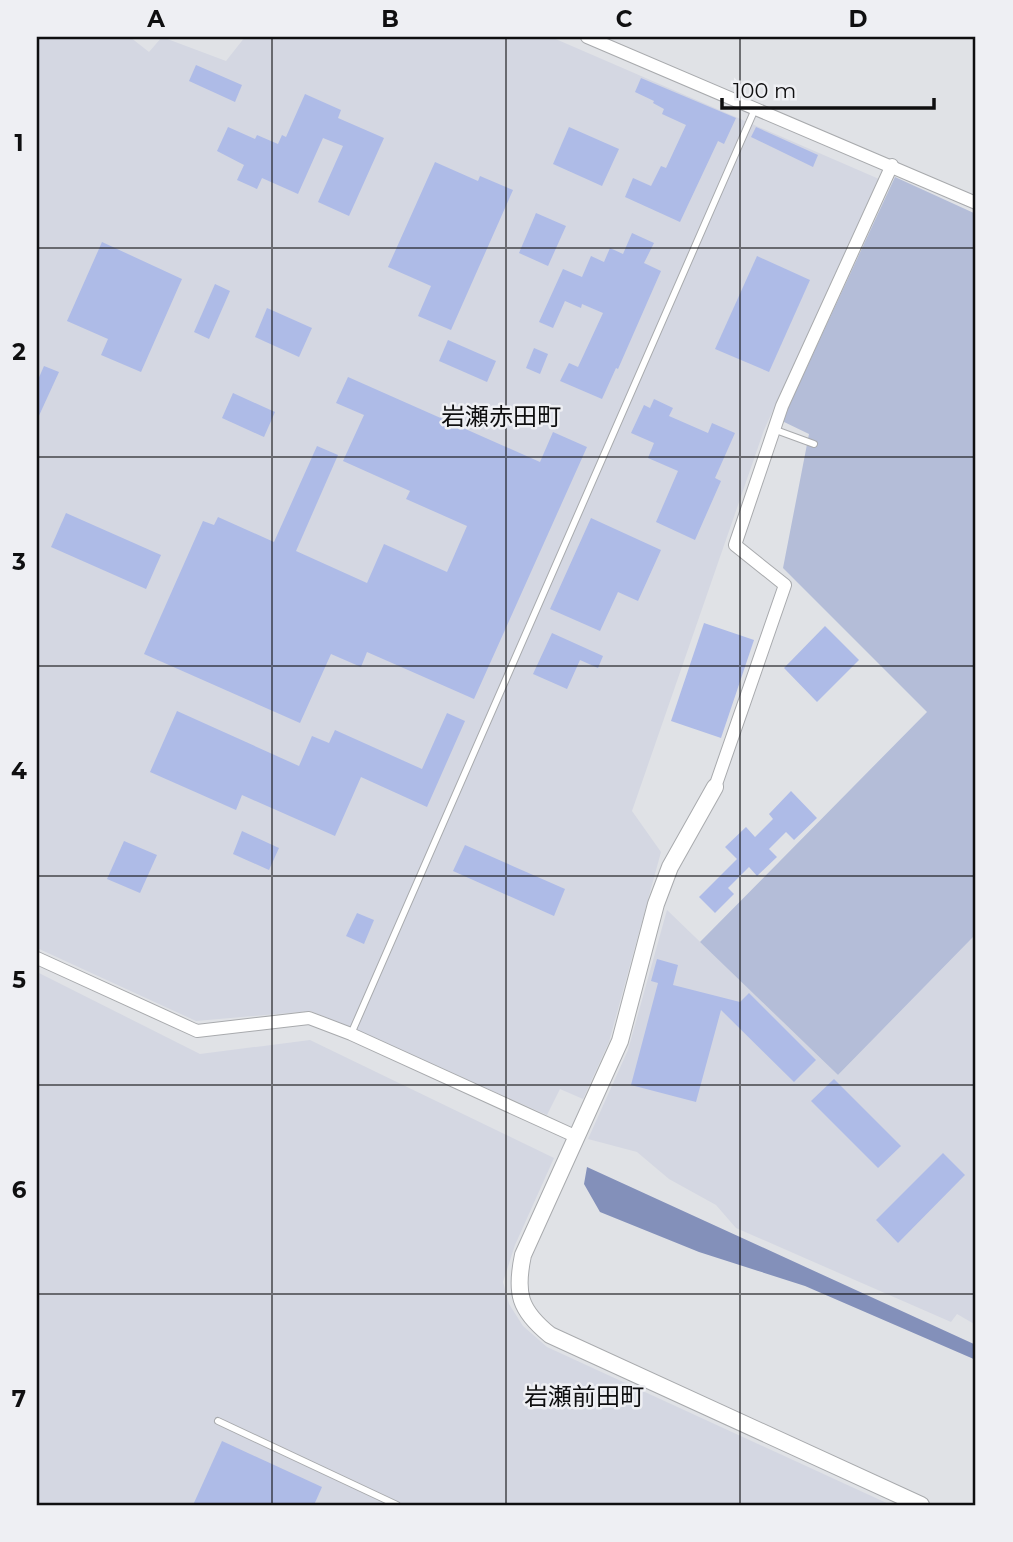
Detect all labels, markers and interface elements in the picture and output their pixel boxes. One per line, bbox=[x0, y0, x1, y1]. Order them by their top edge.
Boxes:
text: A bbox=[146, 5, 165, 33]
text: B bbox=[381, 5, 399, 33]
text: C bbox=[616, 5, 633, 33]
text: D bbox=[849, 5, 868, 33]
scale bar bbox=[722, 66, 934, 110]
text: 100 m bbox=[733, 78, 796, 103]
text: 1 bbox=[14, 129, 24, 157]
text: 2 bbox=[12, 338, 26, 366]
district label: 岩瀬赤田町 bbox=[441, 402, 561, 431]
text: 3 bbox=[11, 548, 26, 576]
text: 4 bbox=[11, 757, 27, 785]
text: 5 bbox=[12, 966, 26, 994]
text: 6 bbox=[12, 1176, 27, 1204]
district label: 岩瀬前田町 bbox=[524, 1382, 644, 1411]
text: 7 bbox=[12, 1385, 26, 1413]

